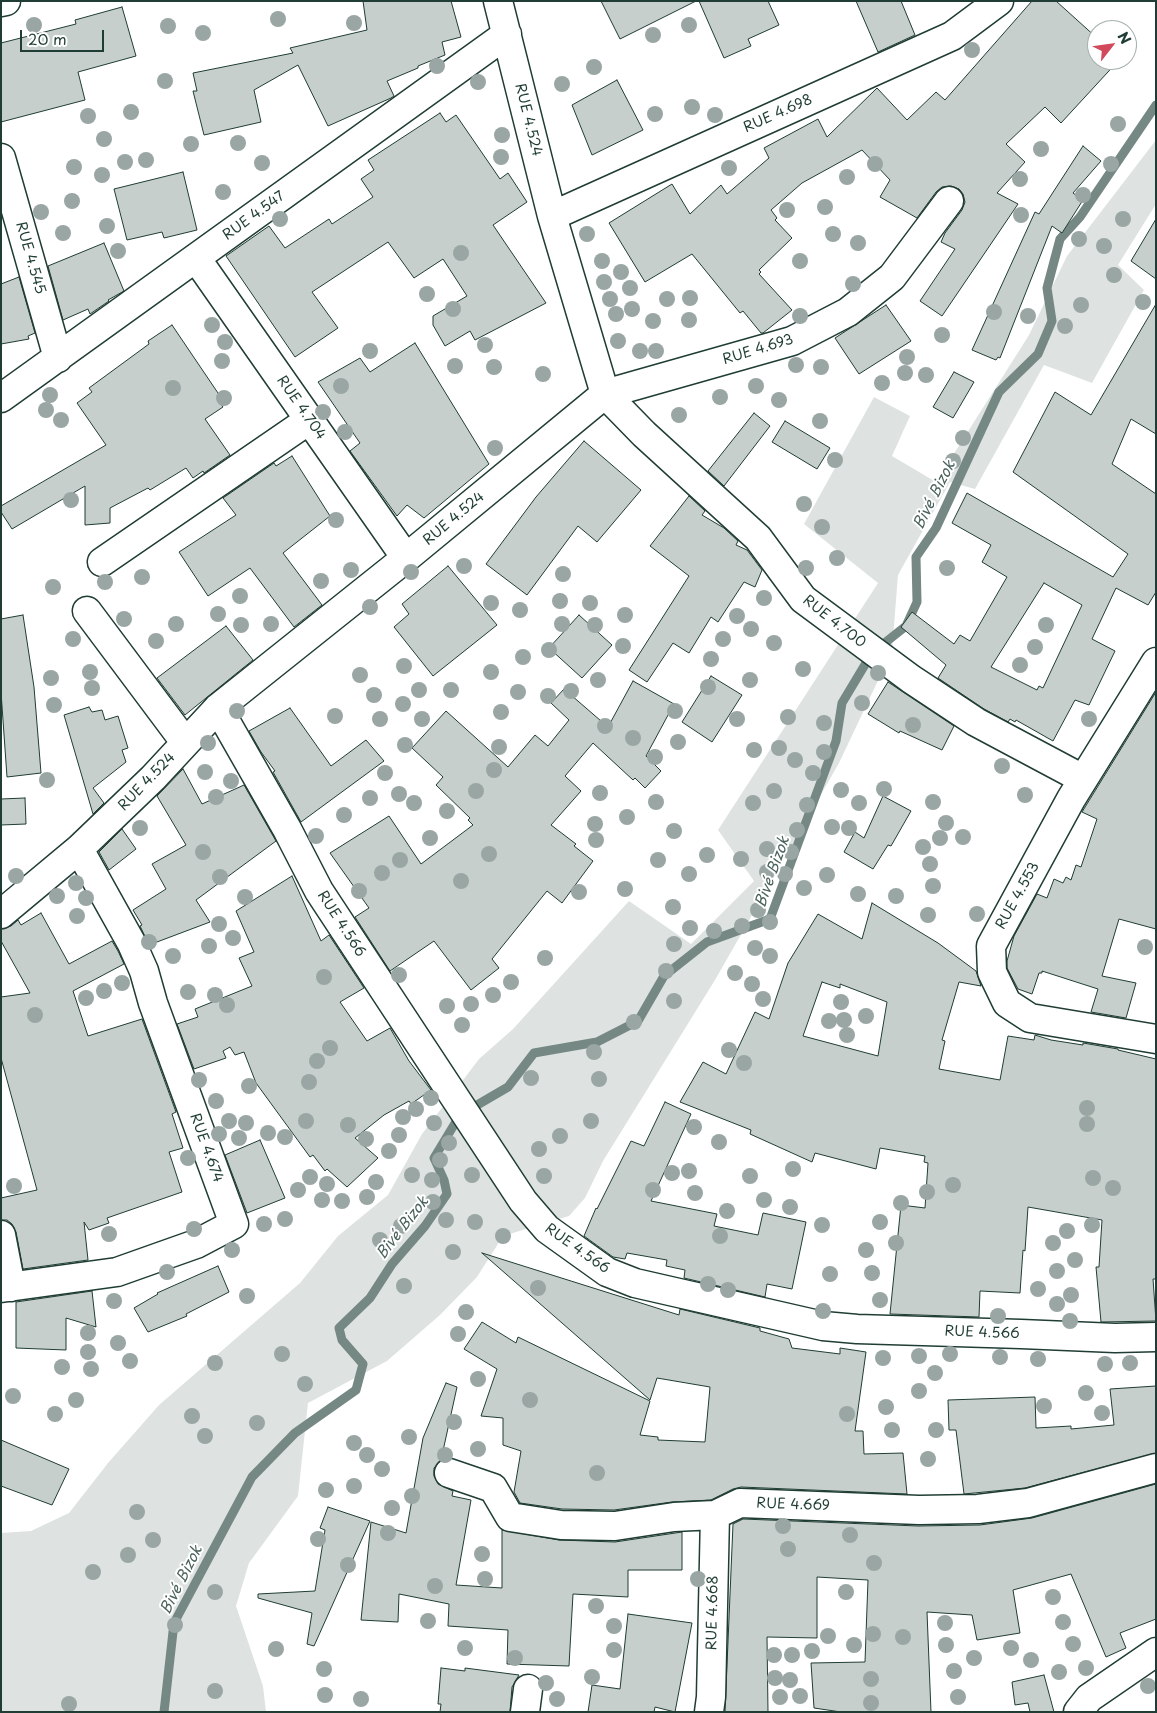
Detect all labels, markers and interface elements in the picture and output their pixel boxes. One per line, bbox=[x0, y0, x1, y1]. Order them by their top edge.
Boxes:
scale bar bbox=[22, 20, 106, 52]
north arrow bbox=[1087, 20, 1137, 70]
text: 20 m bbox=[28, 27, 67, 50]
text: N bbox=[1113, 28, 1136, 48]
street label: RUE 4.524 bbox=[511, 82, 545, 158]
street label: RUE 4.698 bbox=[741, 91, 815, 137]
street label: RUE 4.547 bbox=[220, 188, 288, 244]
street label: RUE 4.545 bbox=[12, 220, 48, 296]
street label: RUE 4.693 bbox=[721, 331, 795, 369]
street label: RUE 4.704 bbox=[273, 373, 329, 443]
water label: Bivé Bizok bbox=[910, 458, 960, 532]
street label: RUE 4.524 bbox=[420, 489, 488, 549]
street label: RUE 4.700 bbox=[799, 592, 869, 652]
street label: RUE 4.524 bbox=[115, 749, 179, 815]
water label: Bivé Bizok bbox=[752, 834, 794, 910]
street label: RUE 4.553 bbox=[993, 860, 1043, 932]
street label: RUE 4.566 bbox=[313, 888, 369, 960]
street label: RUE 4.674 bbox=[186, 1111, 226, 1185]
water label: Bivé Bizok bbox=[373, 1193, 433, 1263]
street label: RUE 4.566 bbox=[541, 1221, 613, 1277]
street label: RUE 4.566 bbox=[944, 1323, 1020, 1343]
street label: RUE 4.669 bbox=[756, 1495, 830, 1515]
water label: Bivé Bizok bbox=[157, 1543, 207, 1617]
street label: RUE 4.668 bbox=[704, 1575, 722, 1651]

